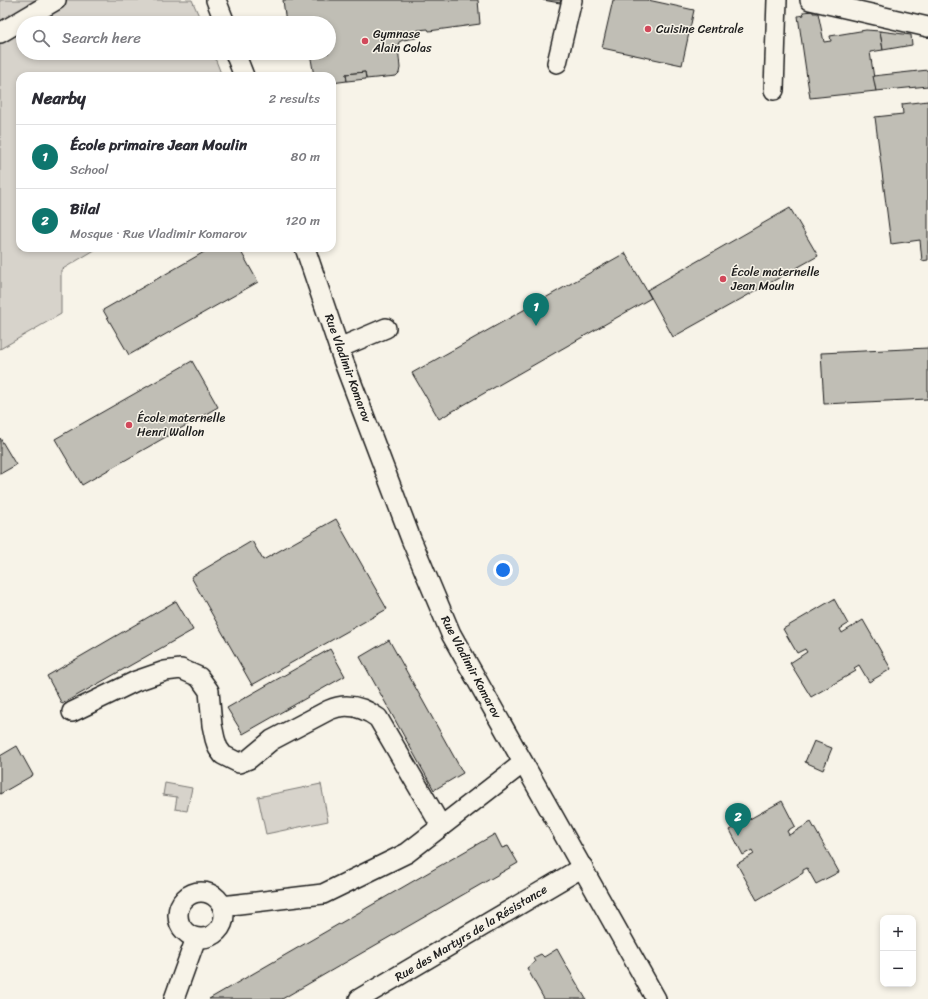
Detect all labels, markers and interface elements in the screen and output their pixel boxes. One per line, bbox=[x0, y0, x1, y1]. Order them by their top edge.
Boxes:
search box bbox=[16, 16, 336, 60]
place label: Cuisine Centrale bbox=[656, 18, 744, 40]
place label: Gymnase Alain Colas bbox=[372, 23, 432, 59]
marker: Cuisine Centrale bbox=[643, 24, 653, 34]
text: Search here bbox=[62, 25, 141, 51]
icon: search bbox=[30, 27, 52, 49]
marker: Gymnase Alain Colas bbox=[360, 36, 370, 46]
text: Nearby bbox=[32, 83, 86, 113]
text: 2 results bbox=[269, 87, 320, 110]
text: École primaire Jean Moulin bbox=[70, 132, 247, 158]
text: 1 bbox=[42, 145, 48, 168]
text: 80 m bbox=[291, 145, 320, 168]
text: School bbox=[70, 158, 108, 181]
text: Bilal bbox=[70, 196, 100, 222]
text: 2 bbox=[41, 209, 49, 232]
text: 120 m bbox=[285, 209, 320, 232]
text: Mosque · Rue Vladimir Komarov bbox=[70, 222, 247, 245]
place label: École maternelle Jean Moulin bbox=[730, 261, 820, 297]
marker: École maternelle Jean Moulin bbox=[718, 274, 728, 284]
pin: 1 bbox=[523, 293, 549, 326]
street label: Rue Vladimir Komarov bbox=[318, 311, 378, 427]
place label: École maternelle Henri Wallon bbox=[137, 407, 226, 443]
marker: École maternelle Henri Wallon bbox=[124, 420, 134, 430]
your location bbox=[493, 560, 513, 580]
street label: Rue Vladimir Komarov bbox=[434, 611, 508, 724]
pin: 2 bbox=[725, 803, 751, 836]
street label: Rue des Martyrs de la Résistance bbox=[390, 879, 552, 987]
map controls bbox=[880, 915, 916, 987]
button: + bbox=[880, 915, 916, 951]
button: − bbox=[880, 951, 916, 987]

